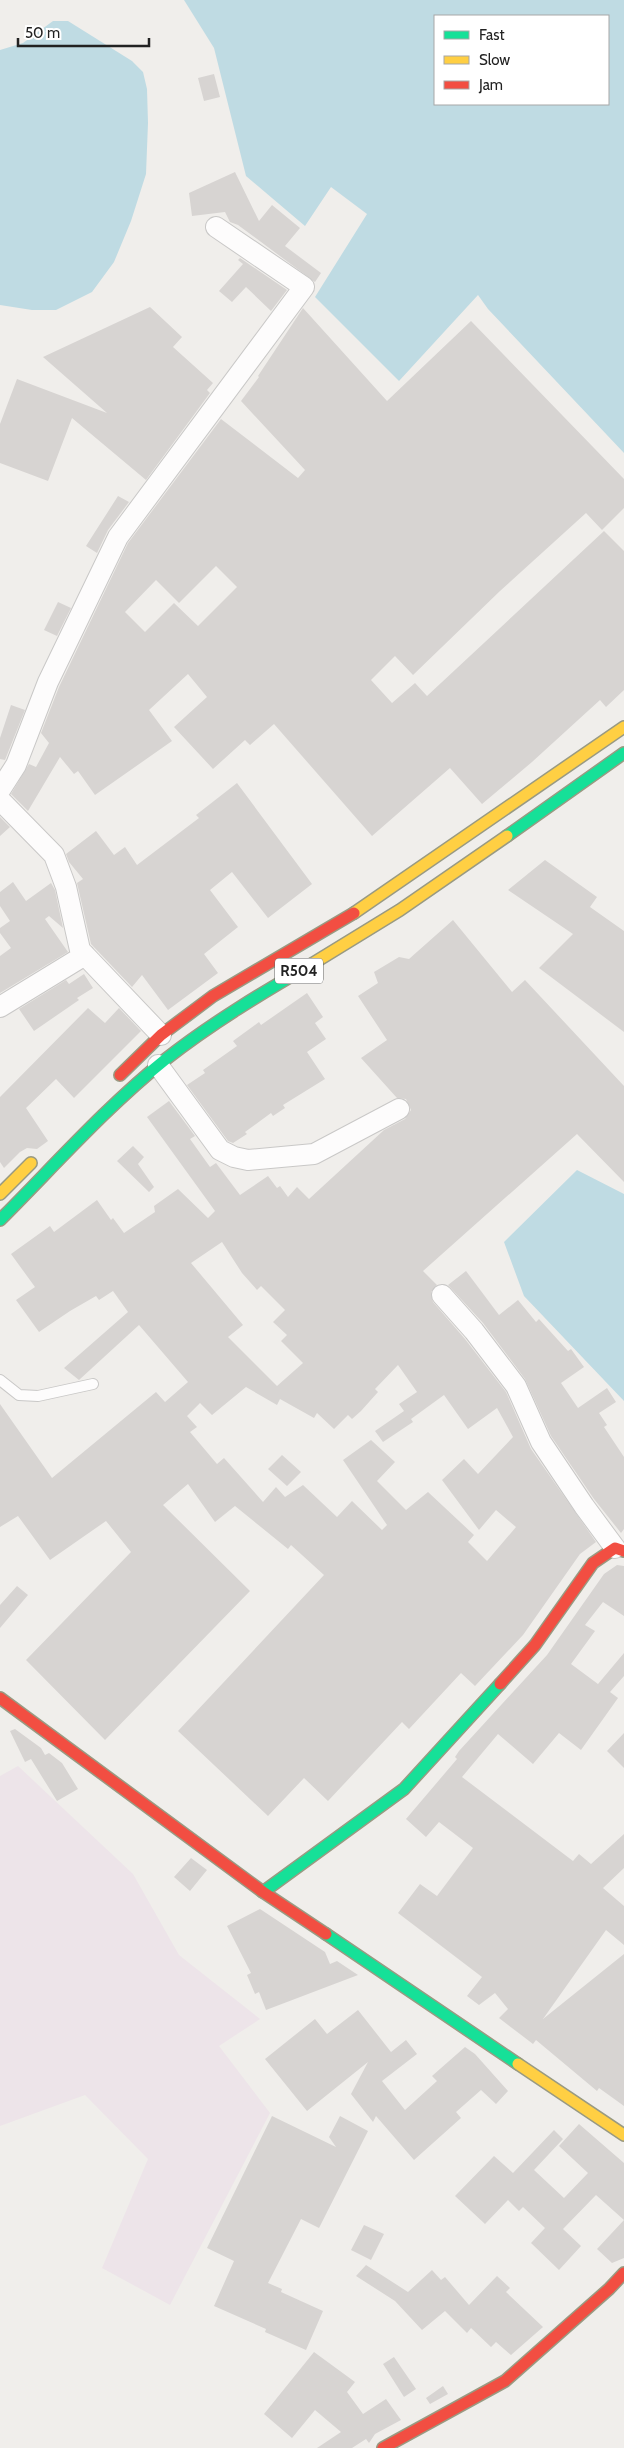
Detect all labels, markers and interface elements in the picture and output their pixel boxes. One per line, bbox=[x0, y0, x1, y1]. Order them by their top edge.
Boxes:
scale bar bbox=[18, 15, 149, 47]
legend bbox=[434, 15, 609, 105]
text: 50 m bbox=[25, 24, 60, 42]
text: Fast bbox=[479, 26, 504, 44]
text: Slow bbox=[479, 51, 510, 69]
text: Jam bbox=[478, 76, 503, 94]
road number: R504 bbox=[275, 958, 323, 984]

